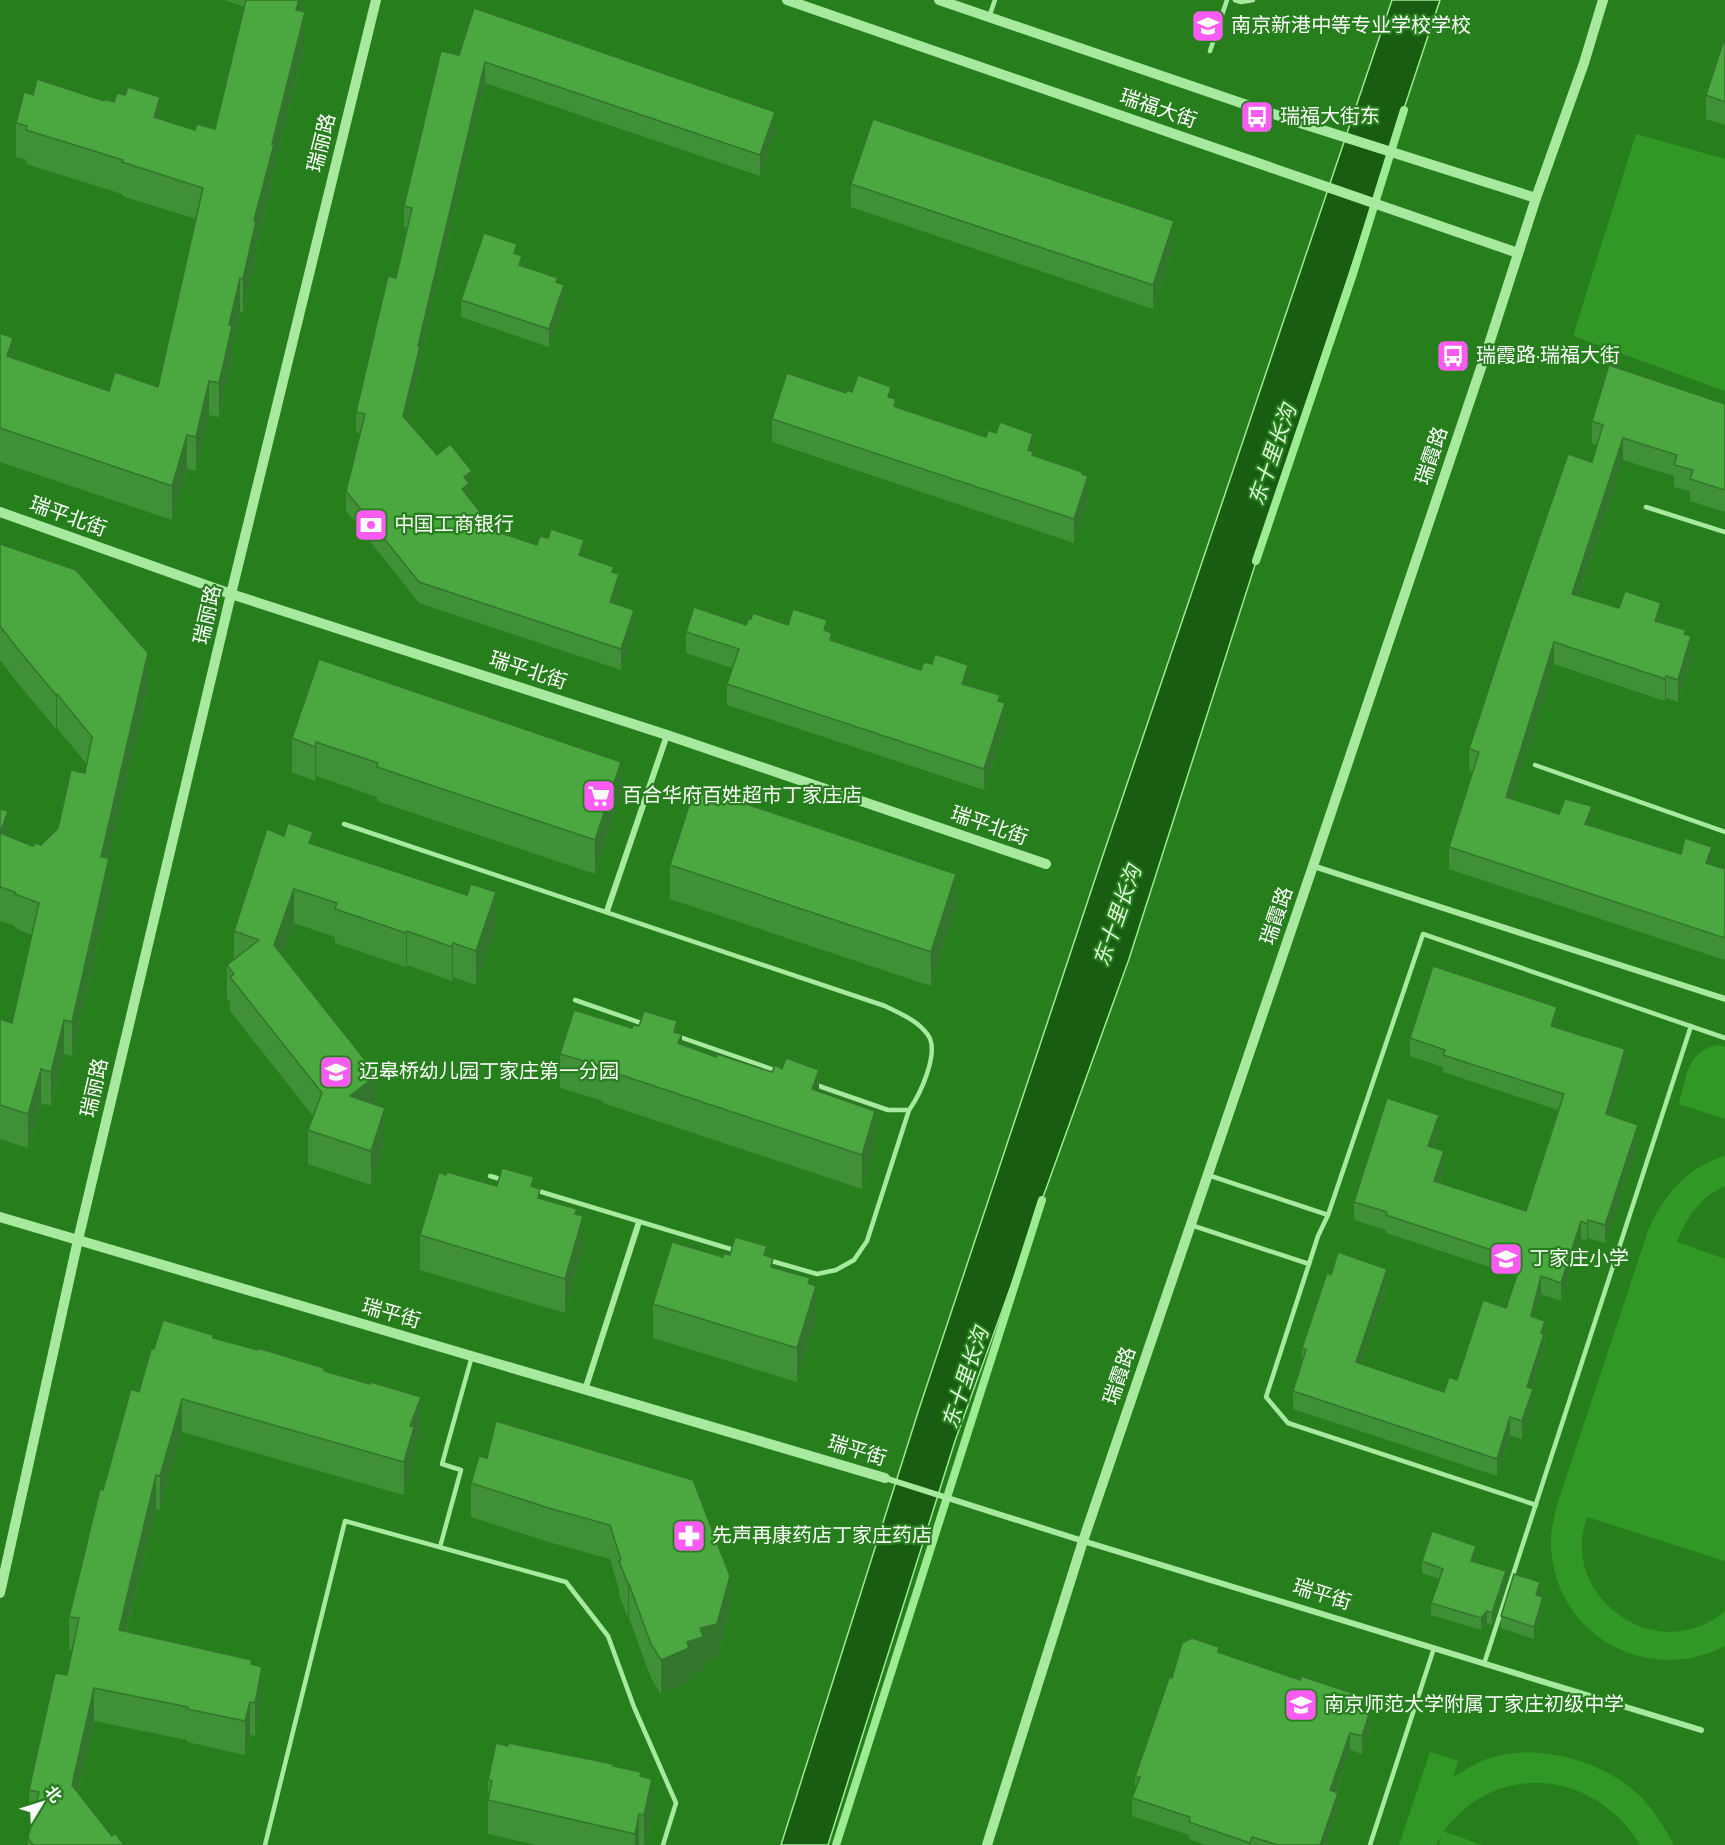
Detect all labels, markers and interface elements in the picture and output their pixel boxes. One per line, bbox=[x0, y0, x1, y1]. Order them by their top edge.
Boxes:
school or university icon: 南京新港中等专业学校学校 bbox=[1190, 8, 1226, 44]
place label: 南京新港中等专业学校学校 bbox=[1231, 14, 1471, 38]
street label: 瑞福大街 bbox=[1116, 85, 1200, 133]
bus stop icon: 瑞福大街东 bbox=[1239, 99, 1275, 135]
place label: 瑞福大街东 bbox=[1280, 105, 1380, 129]
street label: 瑞丽路 bbox=[303, 111, 341, 175]
bus stop icon: 瑞霞路·瑞福大街 bbox=[1435, 338, 1471, 374]
place label: 瑞霞路·瑞福大街 bbox=[1476, 344, 1620, 368]
water label: 东十里长沟 bbox=[1244, 399, 1303, 509]
street label: 瑞霞路 bbox=[1411, 424, 1453, 488]
street label: 瑞平北街 bbox=[26, 492, 110, 542]
bank icon: 中国工商银行 bbox=[353, 507, 389, 543]
place label: 中国工商银行 bbox=[394, 513, 514, 537]
street label: 瑞丽路 bbox=[190, 583, 226, 647]
street label: 瑞平北街 bbox=[486, 647, 570, 695]
supermarket icon: 百合华府百姓超市丁家庄店 bbox=[581, 778, 617, 814]
place label: 百合华府百姓超市丁家庄店 bbox=[622, 784, 862, 808]
street label: 瑞平北街 bbox=[947, 802, 1031, 850]
water label: 东十里长沟 bbox=[1089, 860, 1148, 970]
street label: 瑞霞路 bbox=[1256, 884, 1298, 948]
school or university icon: 迈皋桥幼儿园丁家庄第一分园 bbox=[318, 1054, 354, 1090]
street label: 瑞丽路 bbox=[77, 1056, 113, 1120]
place label: 迈皋桥幼儿园丁家庄第一分园 bbox=[359, 1060, 619, 1084]
school or university icon: 丁家庄小学 bbox=[1488, 1241, 1524, 1277]
place label: 丁家庄小学 bbox=[1529, 1247, 1629, 1271]
street label: 瑞平街 bbox=[359, 1294, 423, 1334]
water label: 东十里长沟 bbox=[938, 1322, 995, 1432]
street label: 瑞霞路 bbox=[1099, 1344, 1141, 1408]
street label: 瑞平街 bbox=[825, 1431, 889, 1471]
pharmacy icon: 先声再康药店丁家庄药店 bbox=[671, 1518, 707, 1554]
place label: 先声再康药店丁家庄药店 bbox=[712, 1524, 932, 1548]
street label: 瑞平街 bbox=[1290, 1575, 1354, 1615]
school or university icon: 南京师范大学附属丁家庄初级中学 bbox=[1283, 1687, 1319, 1723]
place label: 南京师范大学附属丁家庄初级中学 bbox=[1324, 1693, 1624, 1717]
north arrow bbox=[12, 1773, 72, 1833]
text: 北 bbox=[40, 1783, 65, 1807]

